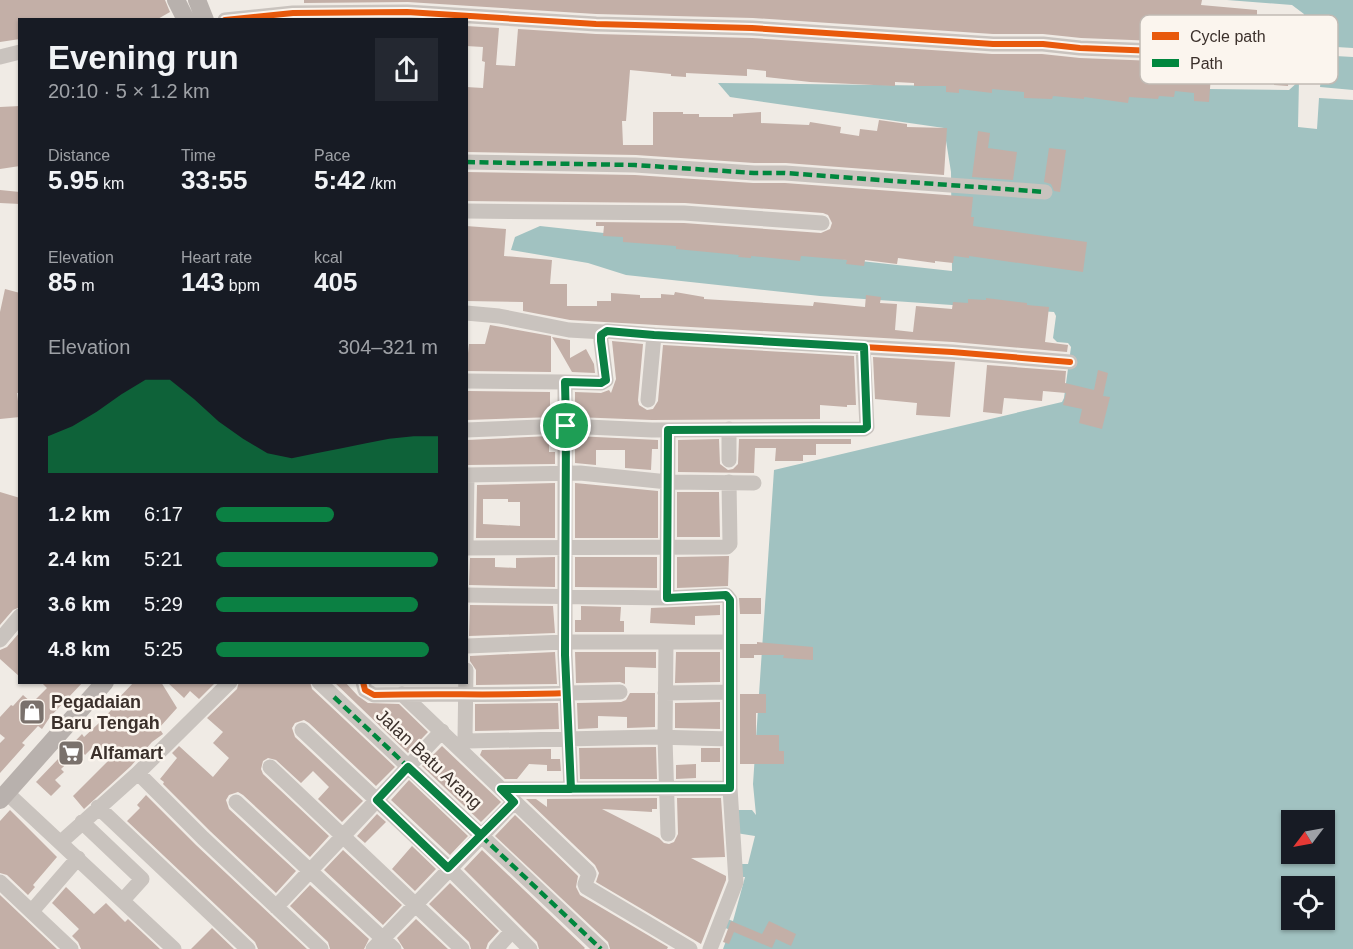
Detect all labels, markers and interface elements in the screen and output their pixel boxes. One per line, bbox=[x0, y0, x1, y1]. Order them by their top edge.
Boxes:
legend bbox=[1140, 15, 1338, 84]
text: Cycle path bbox=[1190, 28, 1266, 45]
button: share bbox=[375, 38, 438, 101]
text: Evening run bbox=[48, 39, 239, 76]
text: Path bbox=[1190, 55, 1223, 72]
text: 20:10 · 5 × 1.2 km bbox=[48, 80, 210, 102]
text: Distance bbox=[48, 147, 110, 164]
text: Time bbox=[181, 147, 216, 164]
text: Pace bbox=[314, 147, 350, 164]
text: 5.95 bbox=[48, 165, 99, 195]
text: 33:55 bbox=[181, 165, 248, 195]
text: 5:42 bbox=[314, 165, 366, 195]
text: km bbox=[99, 175, 124, 192]
text: /km bbox=[366, 175, 396, 192]
text: Elevation bbox=[48, 249, 114, 266]
text: Heart rate bbox=[181, 249, 252, 266]
text: kcal bbox=[314, 249, 342, 266]
text: 85 bbox=[48, 267, 77, 297]
text: 143 bbox=[181, 267, 224, 297]
text: 405 bbox=[314, 267, 357, 297]
text: m bbox=[77, 277, 95, 294]
text: bpm bbox=[224, 277, 260, 294]
text: Elevation bbox=[48, 336, 130, 358]
text: 304–321 m bbox=[338, 336, 438, 358]
pin bbox=[540, 400, 591, 451]
icon: arrive bbox=[549, 409, 582, 442]
text: 1.2 km bbox=[48, 503, 110, 525]
text: 6:17 bbox=[144, 503, 183, 525]
text: 2.4 km bbox=[48, 548, 110, 570]
text: 5:21 bbox=[144, 548, 183, 570]
text: 3.6 km bbox=[48, 593, 110, 615]
text: 5:29 bbox=[144, 593, 183, 615]
text: 4.8 km bbox=[48, 638, 110, 660]
text: 5:25 bbox=[144, 638, 183, 660]
place label: Pegadaian Baru Tengah bbox=[51, 692, 160, 733]
shop icon: Pegadaian Baru Tengah bbox=[17, 697, 47, 727]
street label: Jalan Batu Arang bbox=[372, 705, 486, 813]
supermarket icon: Alfamart bbox=[56, 738, 86, 768]
place label: Alfamart bbox=[90, 743, 163, 763]
north arrow bbox=[1281, 810, 1335, 864]
map controls bbox=[1281, 810, 1335, 930]
button: locate bbox=[1281, 876, 1335, 930]

